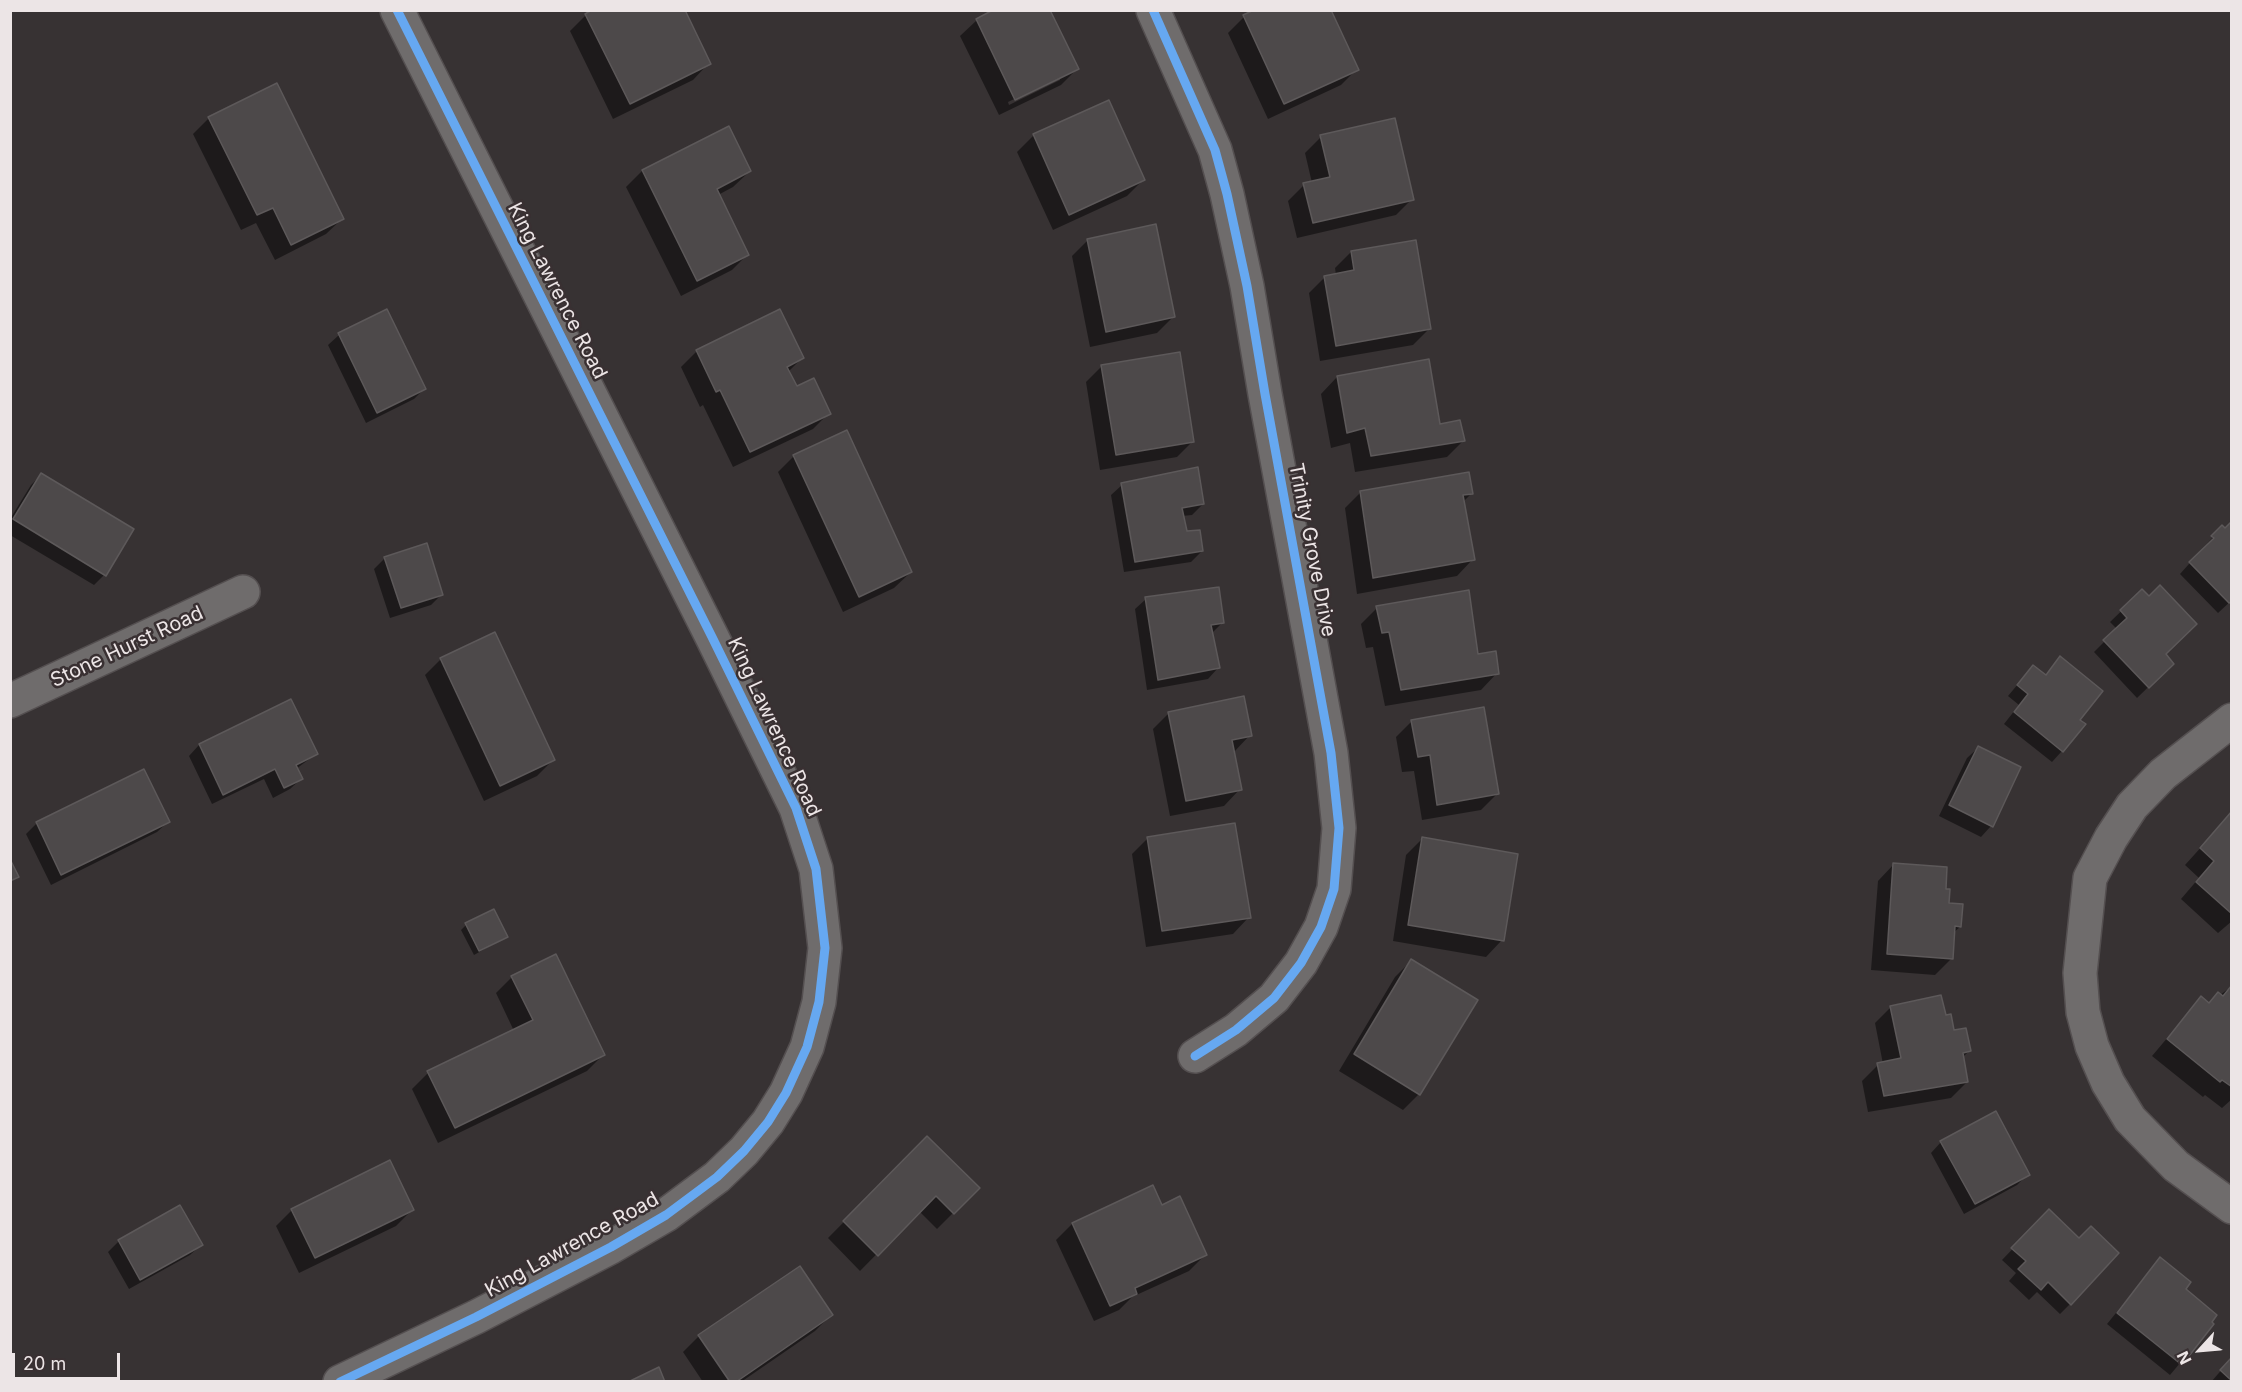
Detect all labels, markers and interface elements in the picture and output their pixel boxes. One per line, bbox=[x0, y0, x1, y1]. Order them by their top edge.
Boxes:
street label: King Lawrence Road bbox=[502, 199, 612, 383]
street label: Trinity Grove Drive bbox=[1283, 461, 1341, 639]
street label: Stone Hurst Road bbox=[47, 601, 207, 693]
street label: King Lawrence Road bbox=[722, 634, 826, 820]
street label: King Lawrence Road bbox=[481, 1187, 663, 1303]
north arrow bbox=[2170, 1320, 2230, 1380]
scale bar bbox=[15, 1341, 123, 1379]
text: N bbox=[2172, 1348, 2195, 1368]
text: 20 m bbox=[23, 1353, 66, 1374]

